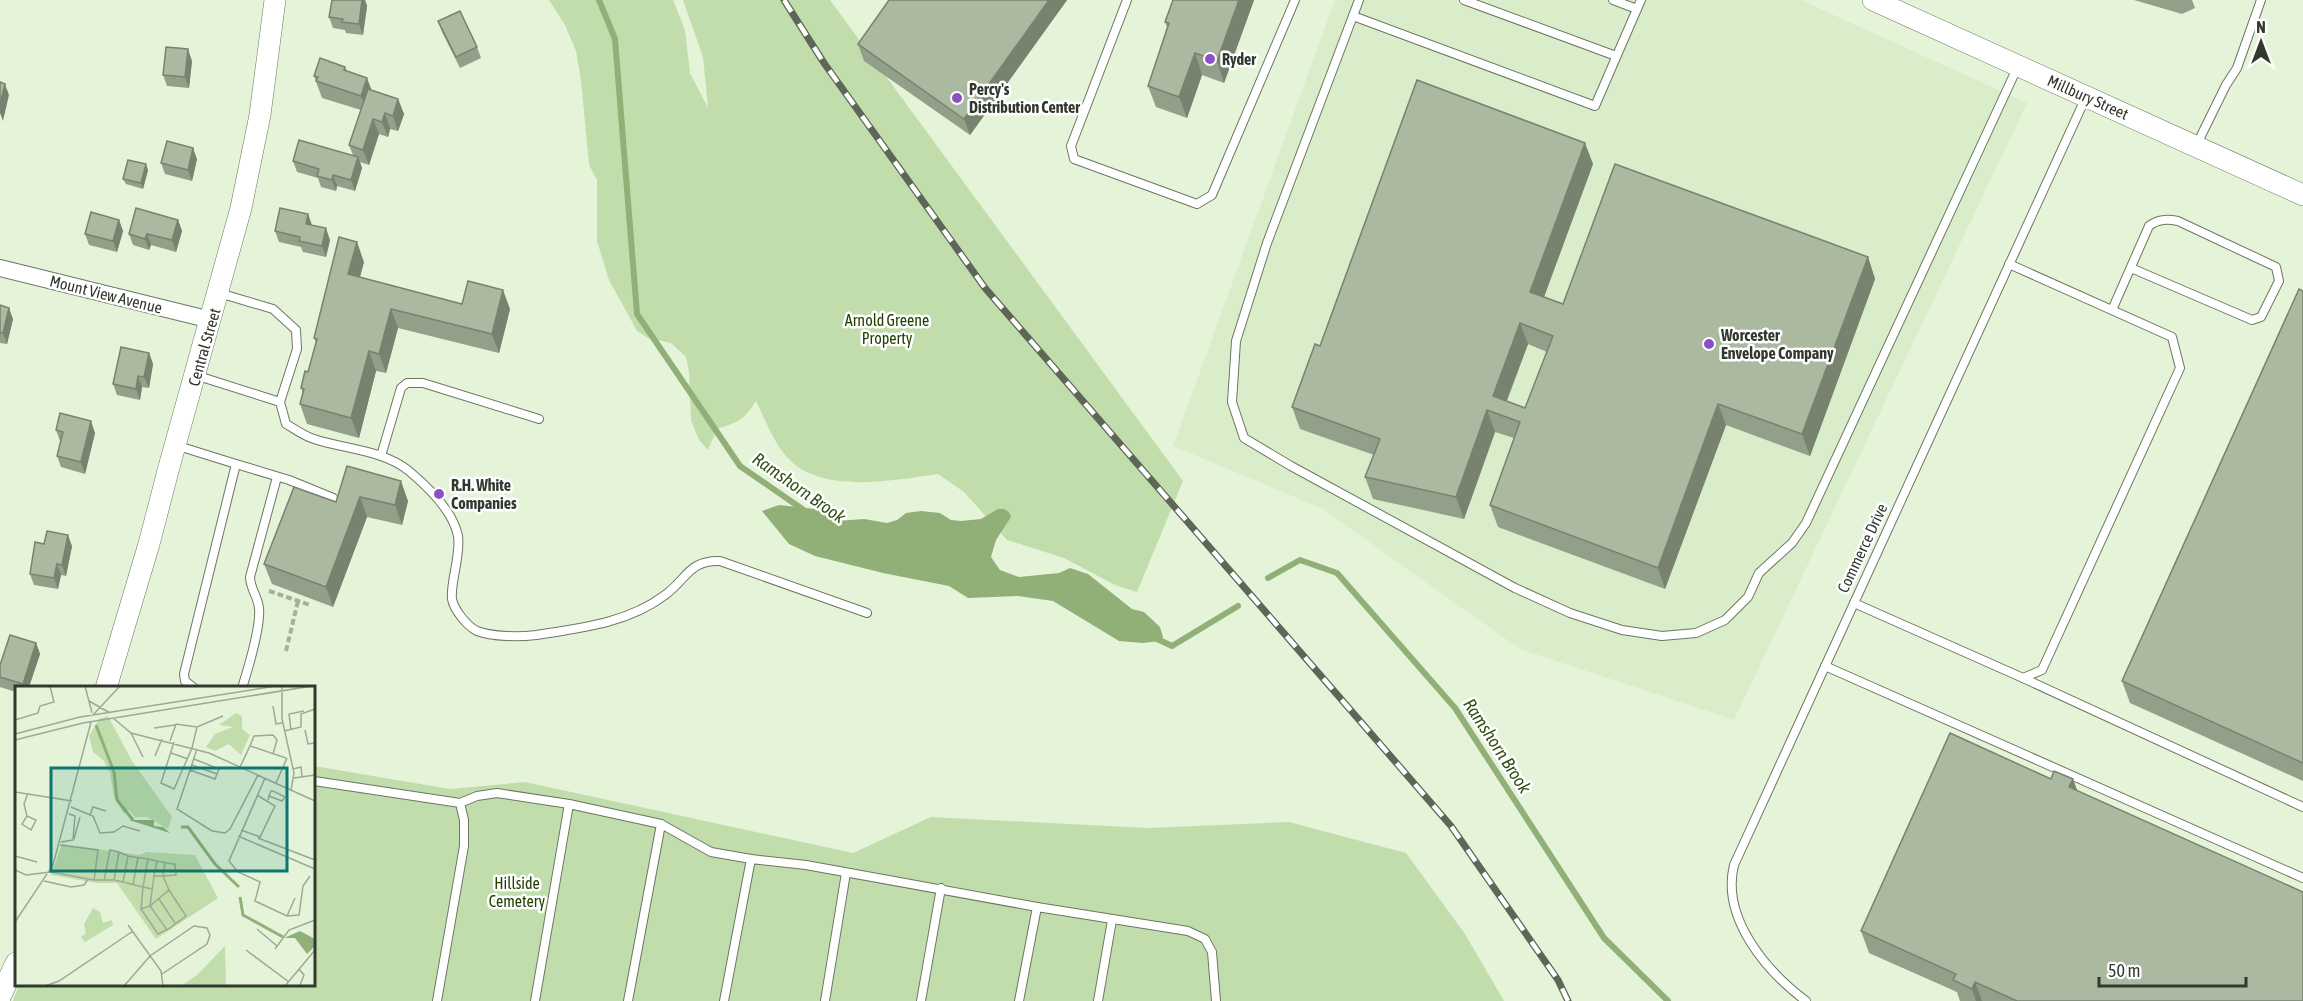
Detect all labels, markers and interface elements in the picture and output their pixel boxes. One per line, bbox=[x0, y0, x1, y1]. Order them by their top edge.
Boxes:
north arrow bbox=[2231, 12, 2291, 72]
text: N bbox=[2256, 18, 2266, 36]
place label: Ryder bbox=[1222, 50, 1256, 68]
marker: Ryder bbox=[1203, 52, 1217, 66]
street label: Millbury Street bbox=[2044, 71, 2132, 124]
place label: Percy's Distribution Center bbox=[969, 80, 1080, 116]
marker: Percy's Distribution Center bbox=[950, 91, 964, 105]
street label: Mount View Avenue bbox=[48, 271, 164, 317]
street label: Central Street bbox=[184, 306, 224, 388]
park label: Arnold Greene Property bbox=[845, 311, 929, 348]
place label: Worcester Envelope Company bbox=[1720, 326, 1834, 362]
marker: Worcester Envelope Company bbox=[1702, 337, 1716, 351]
water label: Ramshorn Brook bbox=[749, 448, 851, 528]
place label: R.H. White Companies bbox=[451, 476, 517, 512]
marker: R.H. White Companies bbox=[432, 487, 446, 501]
street label: Commerce Drive bbox=[1834, 501, 1890, 595]
inset map bbox=[15, 686, 315, 986]
water label: Ramshorn Brook bbox=[1459, 694, 1536, 798]
park label: Hillside Cemetery bbox=[489, 874, 546, 911]
scale bar bbox=[2099, 950, 2246, 988]
text: 50 m bbox=[2108, 960, 2140, 981]

